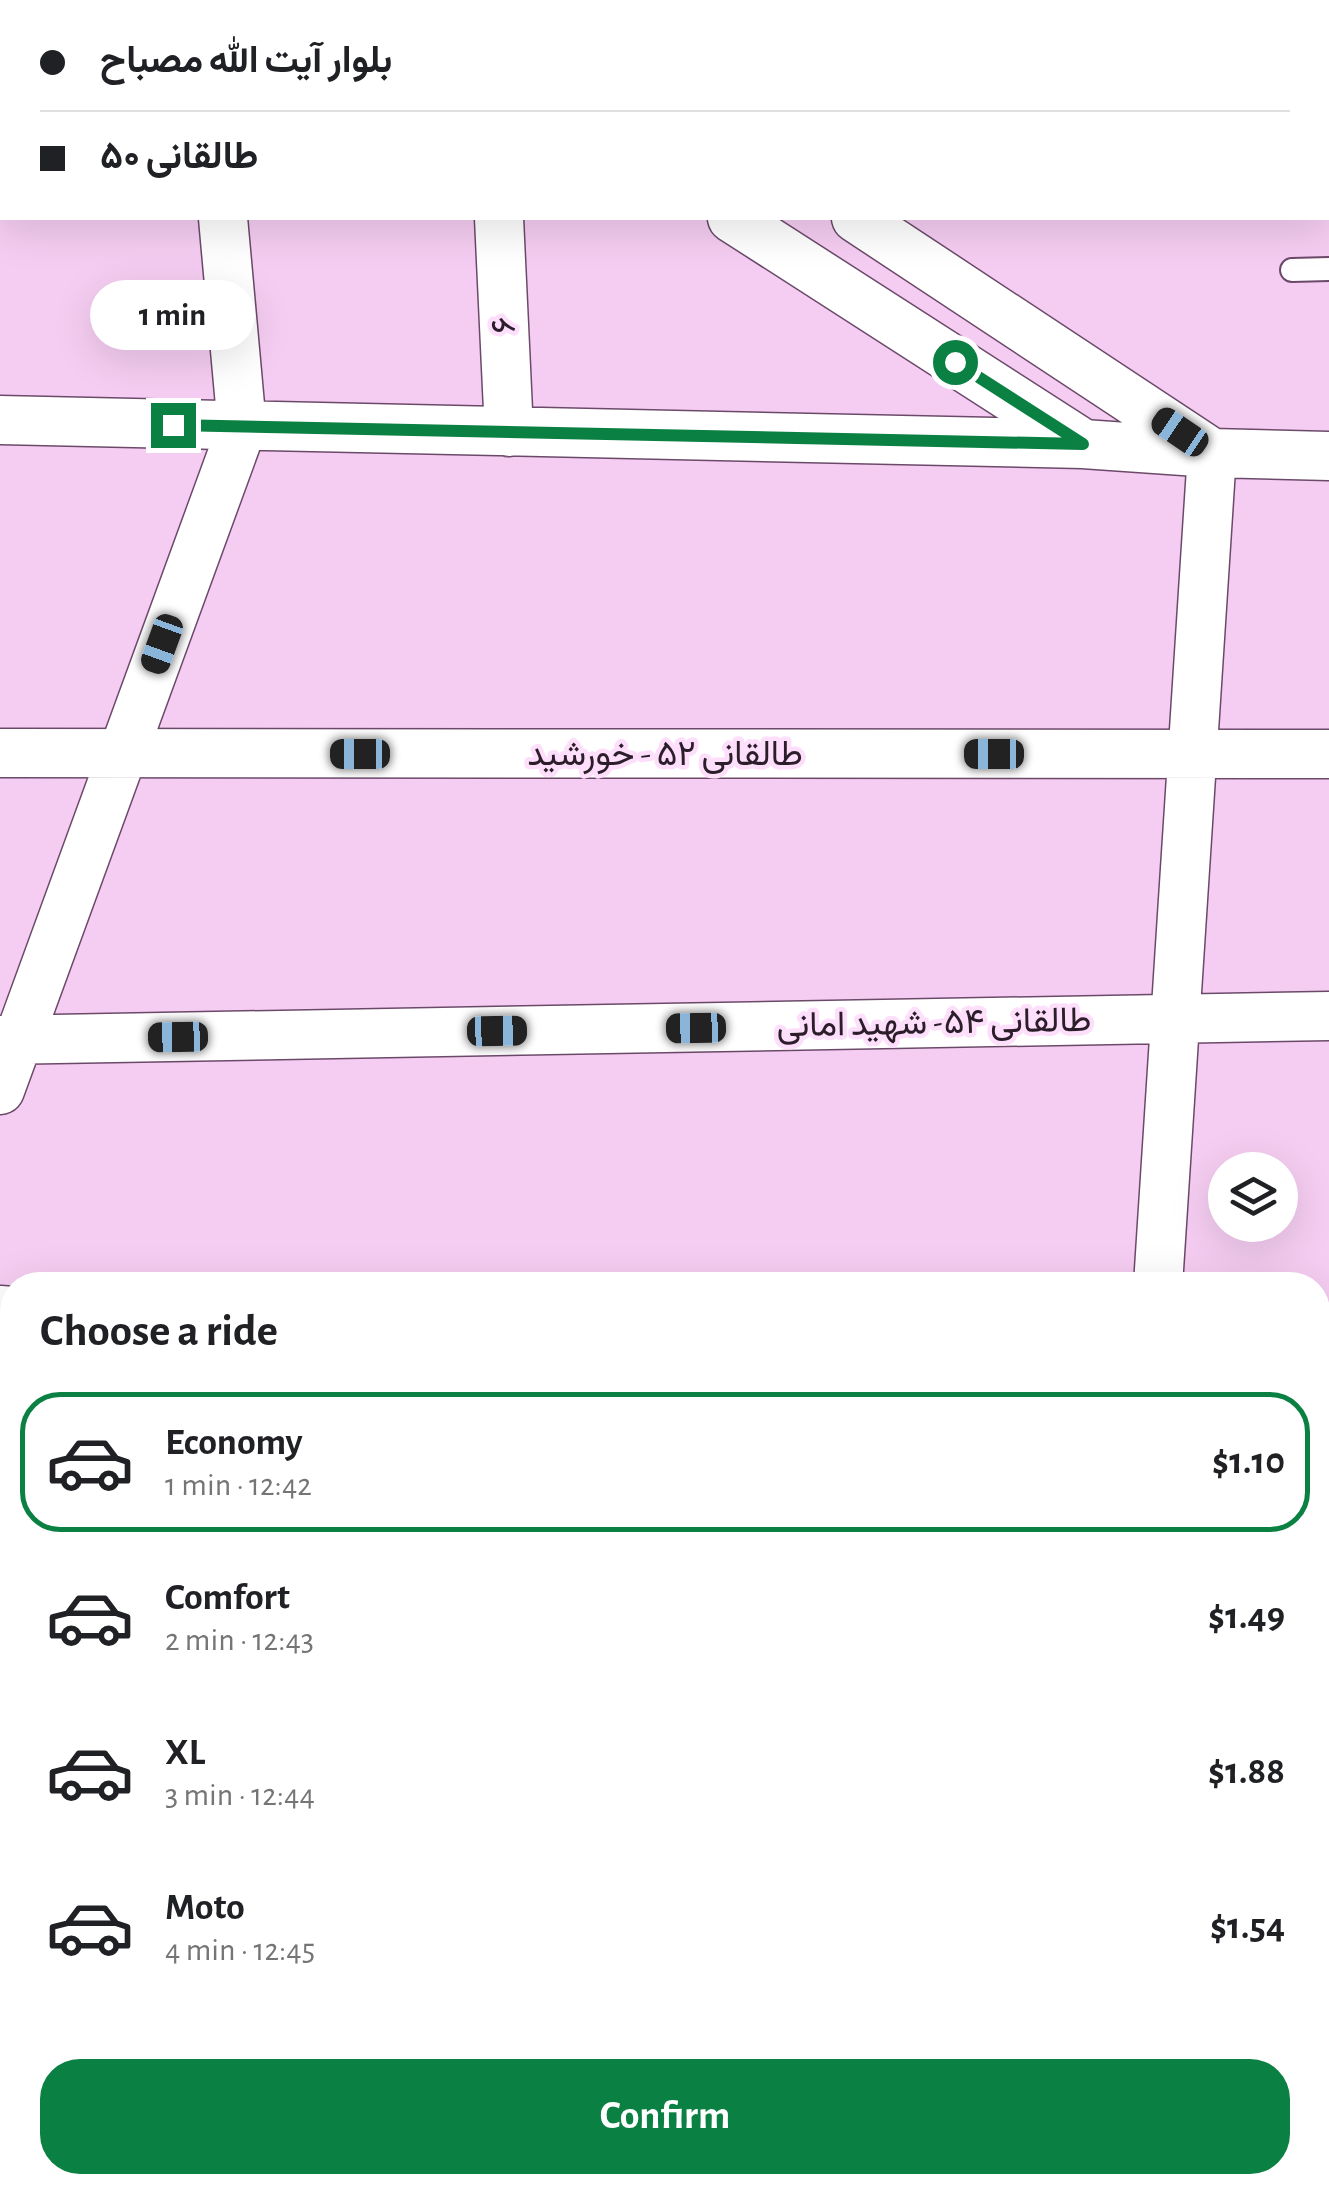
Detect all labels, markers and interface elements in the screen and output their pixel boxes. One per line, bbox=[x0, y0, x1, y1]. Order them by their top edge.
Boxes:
text: بلوار آیت الله مصباح bbox=[100, 42, 392, 80]
text: طالقانی ۵۰ bbox=[100, 138, 258, 176]
callout: 1 min bbox=[90, 280, 256, 350]
text: 1 min bbox=[139, 299, 206, 331]
street label: ۶ bbox=[486, 316, 522, 334]
route start bbox=[933, 340, 978, 385]
route end bbox=[151, 403, 196, 448]
car bbox=[1147, 403, 1213, 461]
car bbox=[138, 611, 186, 677]
street label: طالقانی ۵۲ - خورشید bbox=[527, 737, 803, 775]
car bbox=[330, 739, 390, 769]
car bbox=[964, 739, 1024, 769]
street label: طالقانی ۵۴- شهید امانی bbox=[776, 1003, 1092, 1046]
car bbox=[666, 1012, 726, 1044]
car bbox=[467, 1015, 527, 1047]
car bbox=[148, 1021, 208, 1053]
map controls bbox=[1208, 1152, 1298, 1242]
button: layers bbox=[1208, 1152, 1298, 1242]
text: Choose a ride bbox=[40, 1309, 278, 1354]
icon: car bbox=[45, 1417, 135, 1507]
text: Economy bbox=[165, 1424, 303, 1462]
text: $1.10 bbox=[1212, 1443, 1285, 1481]
text: 1 min · 12:42 bbox=[165, 1469, 312, 1501]
icon: car bbox=[45, 1572, 135, 1662]
text: Comfort bbox=[165, 1579, 290, 1617]
text: $1.49 bbox=[1208, 1598, 1285, 1636]
text: 2 min · 12:43 bbox=[165, 1624, 314, 1656]
icon: car bbox=[45, 1727, 135, 1817]
text: XL bbox=[165, 1734, 205, 1772]
text: $1.88 bbox=[1208, 1753, 1285, 1791]
text: 3 min · 12:44 bbox=[165, 1779, 315, 1811]
icon: car bbox=[45, 1882, 135, 1972]
text: Moto bbox=[165, 1889, 245, 1927]
text: $1.54 bbox=[1210, 1908, 1285, 1946]
text: 4 min · 12:45 bbox=[165, 1934, 315, 1966]
button: Confirm bbox=[40, 2059, 1290, 2174]

